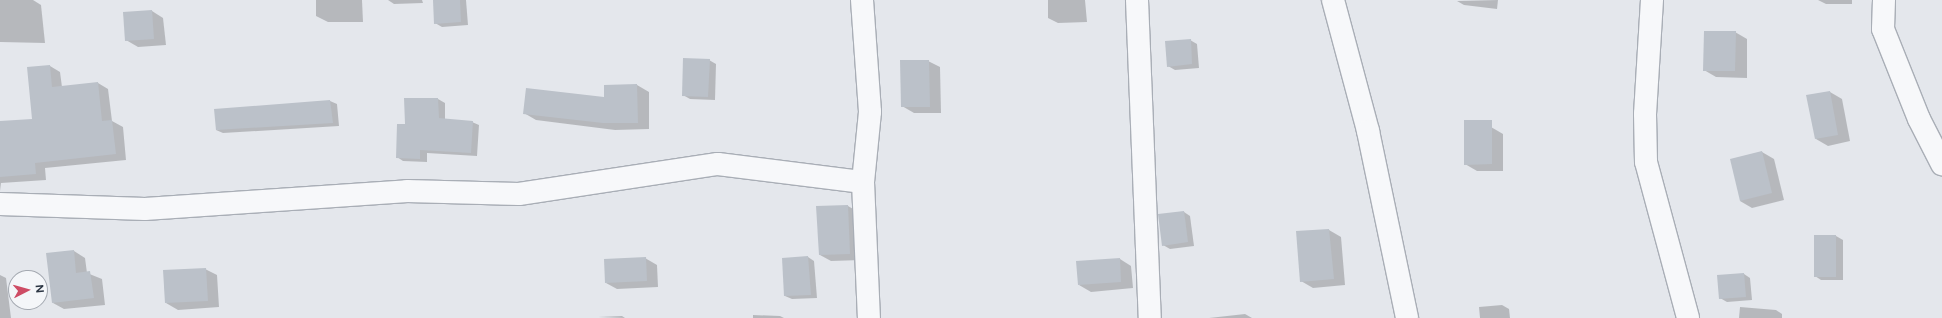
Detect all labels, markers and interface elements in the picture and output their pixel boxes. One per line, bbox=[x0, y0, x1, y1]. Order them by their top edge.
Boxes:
north arrow bbox=[8, 270, 48, 310]
text: N bbox=[33, 284, 46, 294]

